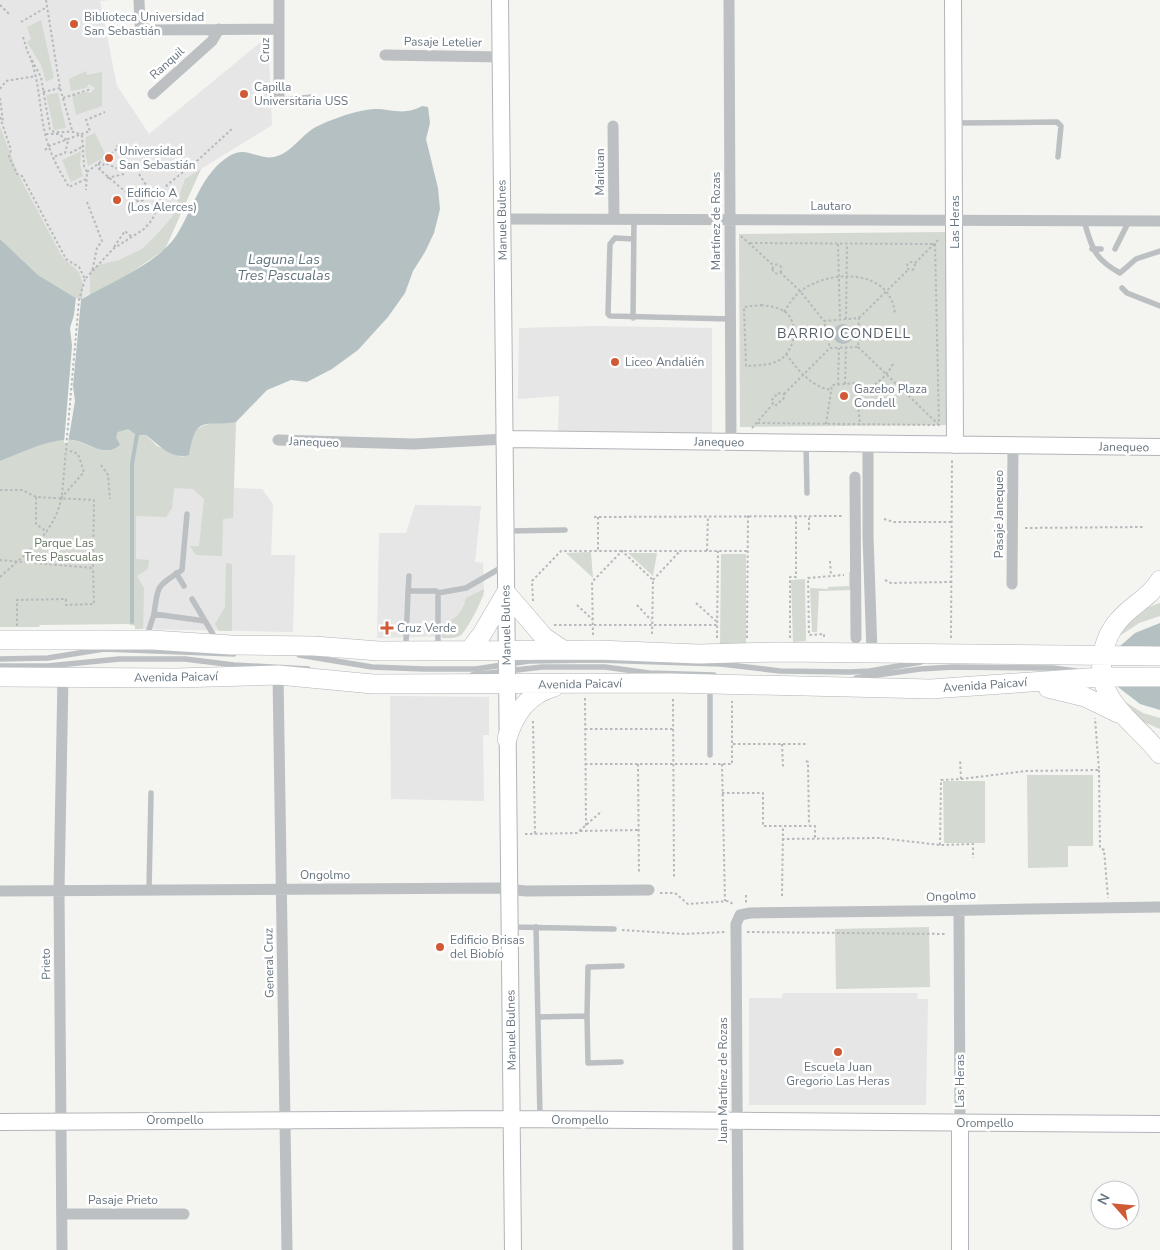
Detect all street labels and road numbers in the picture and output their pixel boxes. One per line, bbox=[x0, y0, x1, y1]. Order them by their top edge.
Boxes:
street label: Pasaje Letelier bbox=[404, 33, 483, 51]
street label: Cruz bbox=[257, 37, 273, 62]
street label: Ranquil bbox=[146, 43, 188, 83]
street label: Mariluan bbox=[592, 148, 608, 196]
street label: Martínez de Rozas bbox=[708, 171, 724, 270]
street label: Manuel Bulnes bbox=[493, 179, 511, 260]
street label: Las Heras bbox=[947, 195, 963, 249]
street label: Lautaro bbox=[810, 198, 852, 214]
street label: Janequeo bbox=[288, 433, 340, 451]
street label: Janequeo bbox=[693, 434, 745, 450]
street label: Janequeo bbox=[1098, 439, 1150, 455]
street label: Pasaje Janequeo bbox=[991, 470, 1007, 558]
street label: Manuel Bulnes bbox=[497, 584, 515, 665]
street label: Avenida Paicaví bbox=[134, 668, 219, 686]
street label: Avenida Paicaví bbox=[942, 674, 1029, 696]
street label: Avenida Paicaví bbox=[538, 675, 623, 693]
street label: Ongolmo bbox=[300, 867, 350, 883]
street label: Ongolmo bbox=[925, 887, 977, 905]
street label: General Cruz bbox=[260, 927, 278, 998]
street label: Prieto bbox=[38, 948, 54, 980]
street label: Manuel Bulnes bbox=[502, 989, 520, 1070]
street label: Juan Martínez de Rozas bbox=[715, 1017, 731, 1144]
street label: Las Heras bbox=[952, 1054, 968, 1108]
street label: Orompello bbox=[146, 1112, 204, 1128]
street label: Orompello bbox=[551, 1112, 609, 1128]
street label: Orompello bbox=[956, 1115, 1014, 1131]
street label: Pasaje Prieto bbox=[88, 1192, 158, 1208]

